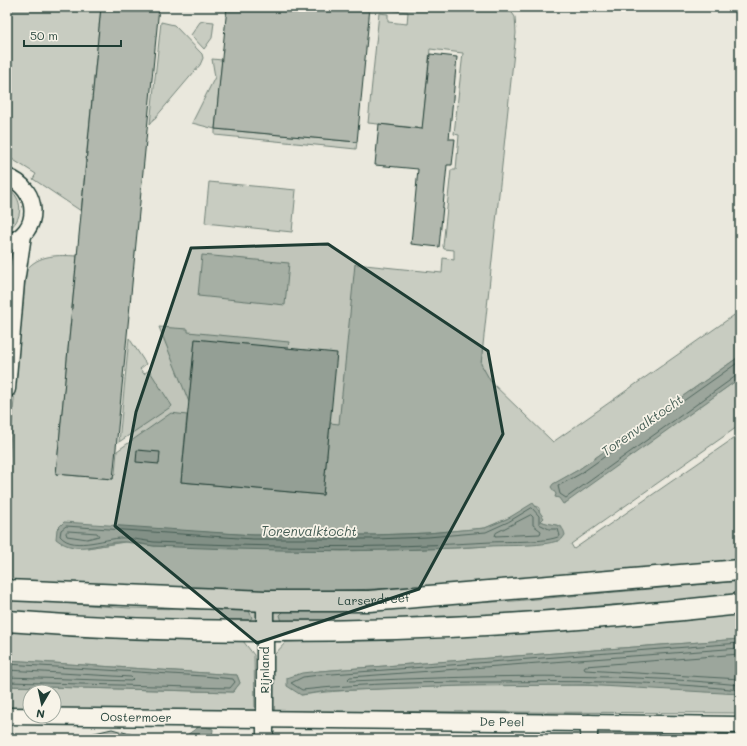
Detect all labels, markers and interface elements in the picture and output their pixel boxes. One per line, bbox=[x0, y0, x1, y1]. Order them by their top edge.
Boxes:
scale bar bbox=[24, 22, 121, 48]
text: 50 m bbox=[30, 27, 58, 43]
water label: Torenvalktocht bbox=[598, 390, 686, 459]
water label: Torenvalktocht bbox=[261, 522, 357, 539]
street label: Larserdreef bbox=[338, 589, 411, 608]
street label: Rijnland bbox=[256, 646, 272, 693]
north arrow bbox=[22, 684, 62, 724]
text: N bbox=[35, 706, 46, 722]
street label: Oostermoer bbox=[100, 708, 172, 725]
street label: De Peel bbox=[479, 713, 524, 729]

